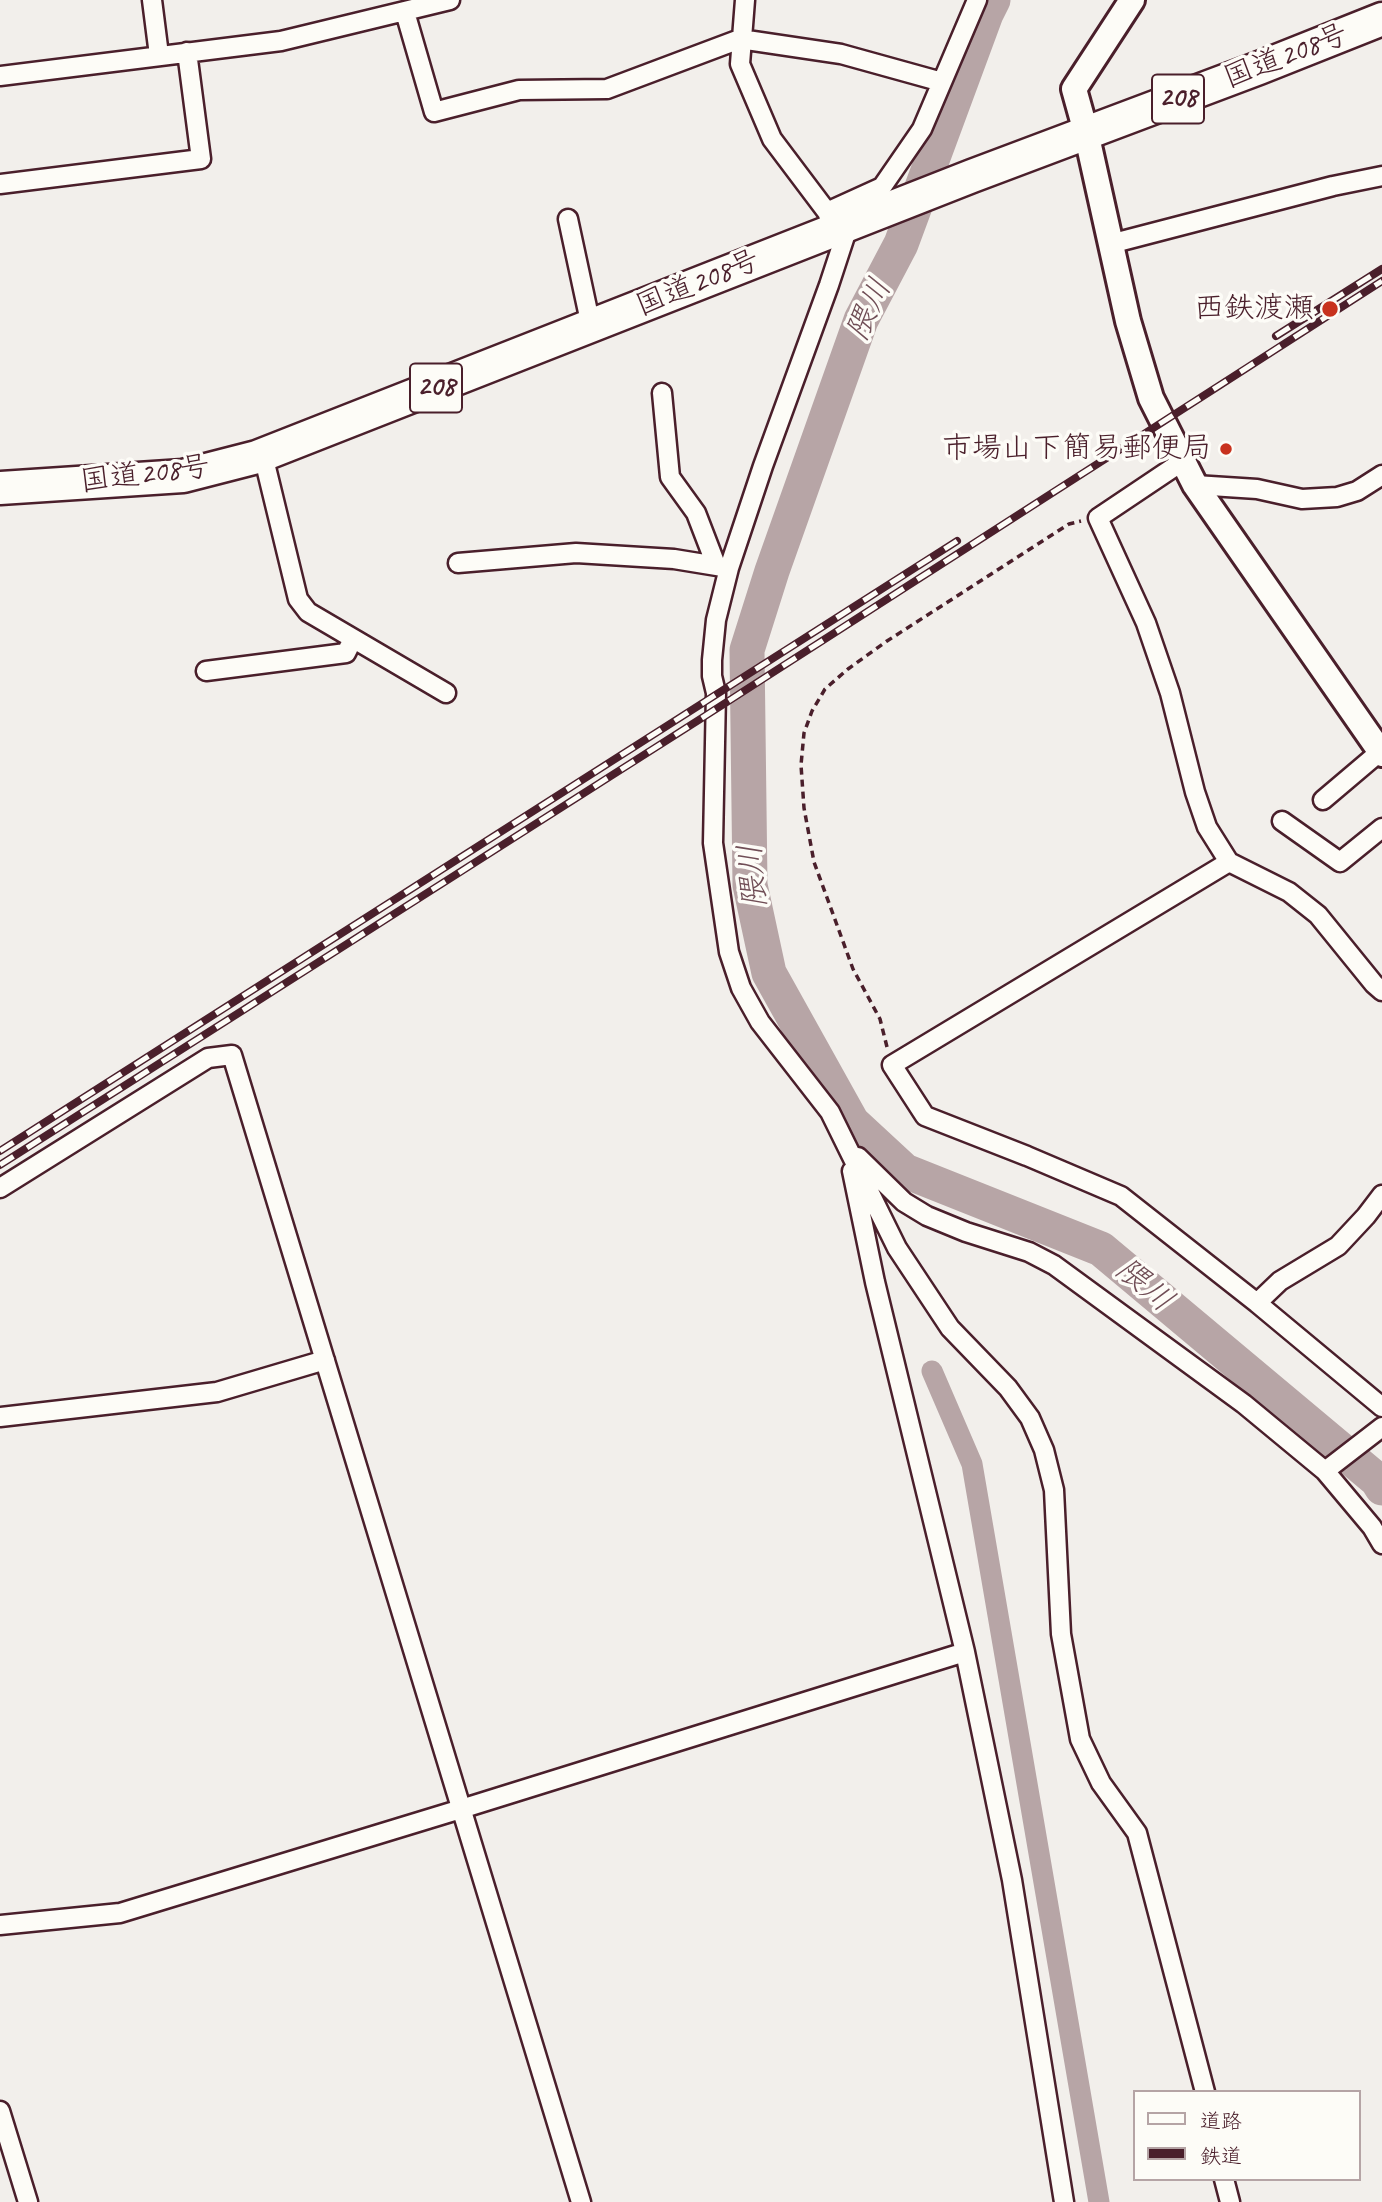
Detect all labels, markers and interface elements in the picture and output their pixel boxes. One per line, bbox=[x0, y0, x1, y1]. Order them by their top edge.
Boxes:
street label: 国道208号 bbox=[1219, 17, 1353, 97]
road number: 208 bbox=[1152, 74, 1204, 124]
street label: 国道208号 bbox=[631, 243, 765, 325]
water label: 隈川 bbox=[839, 273, 901, 347]
place label: 西鉄渡瀬 bbox=[1194, 291, 1314, 327]
marker: 西鉄渡瀬 bbox=[1320, 299, 1340, 319]
road number: 208 bbox=[410, 364, 462, 412]
place label: 市場山下簡易郵便局 bbox=[942, 431, 1212, 467]
marker: 市場山下簡易郵便局 bbox=[1218, 441, 1234, 457]
street label: 国道208号 bbox=[78, 449, 212, 501]
water label: 隈川 bbox=[732, 842, 776, 910]
water label: 隈川 bbox=[1107, 1251, 1181, 1321]
legend bbox=[1134, 2090, 1361, 2181]
text: 道路 bbox=[1200, 2108, 1242, 2134]
text: 鉄道 bbox=[1200, 2143, 1242, 2169]

